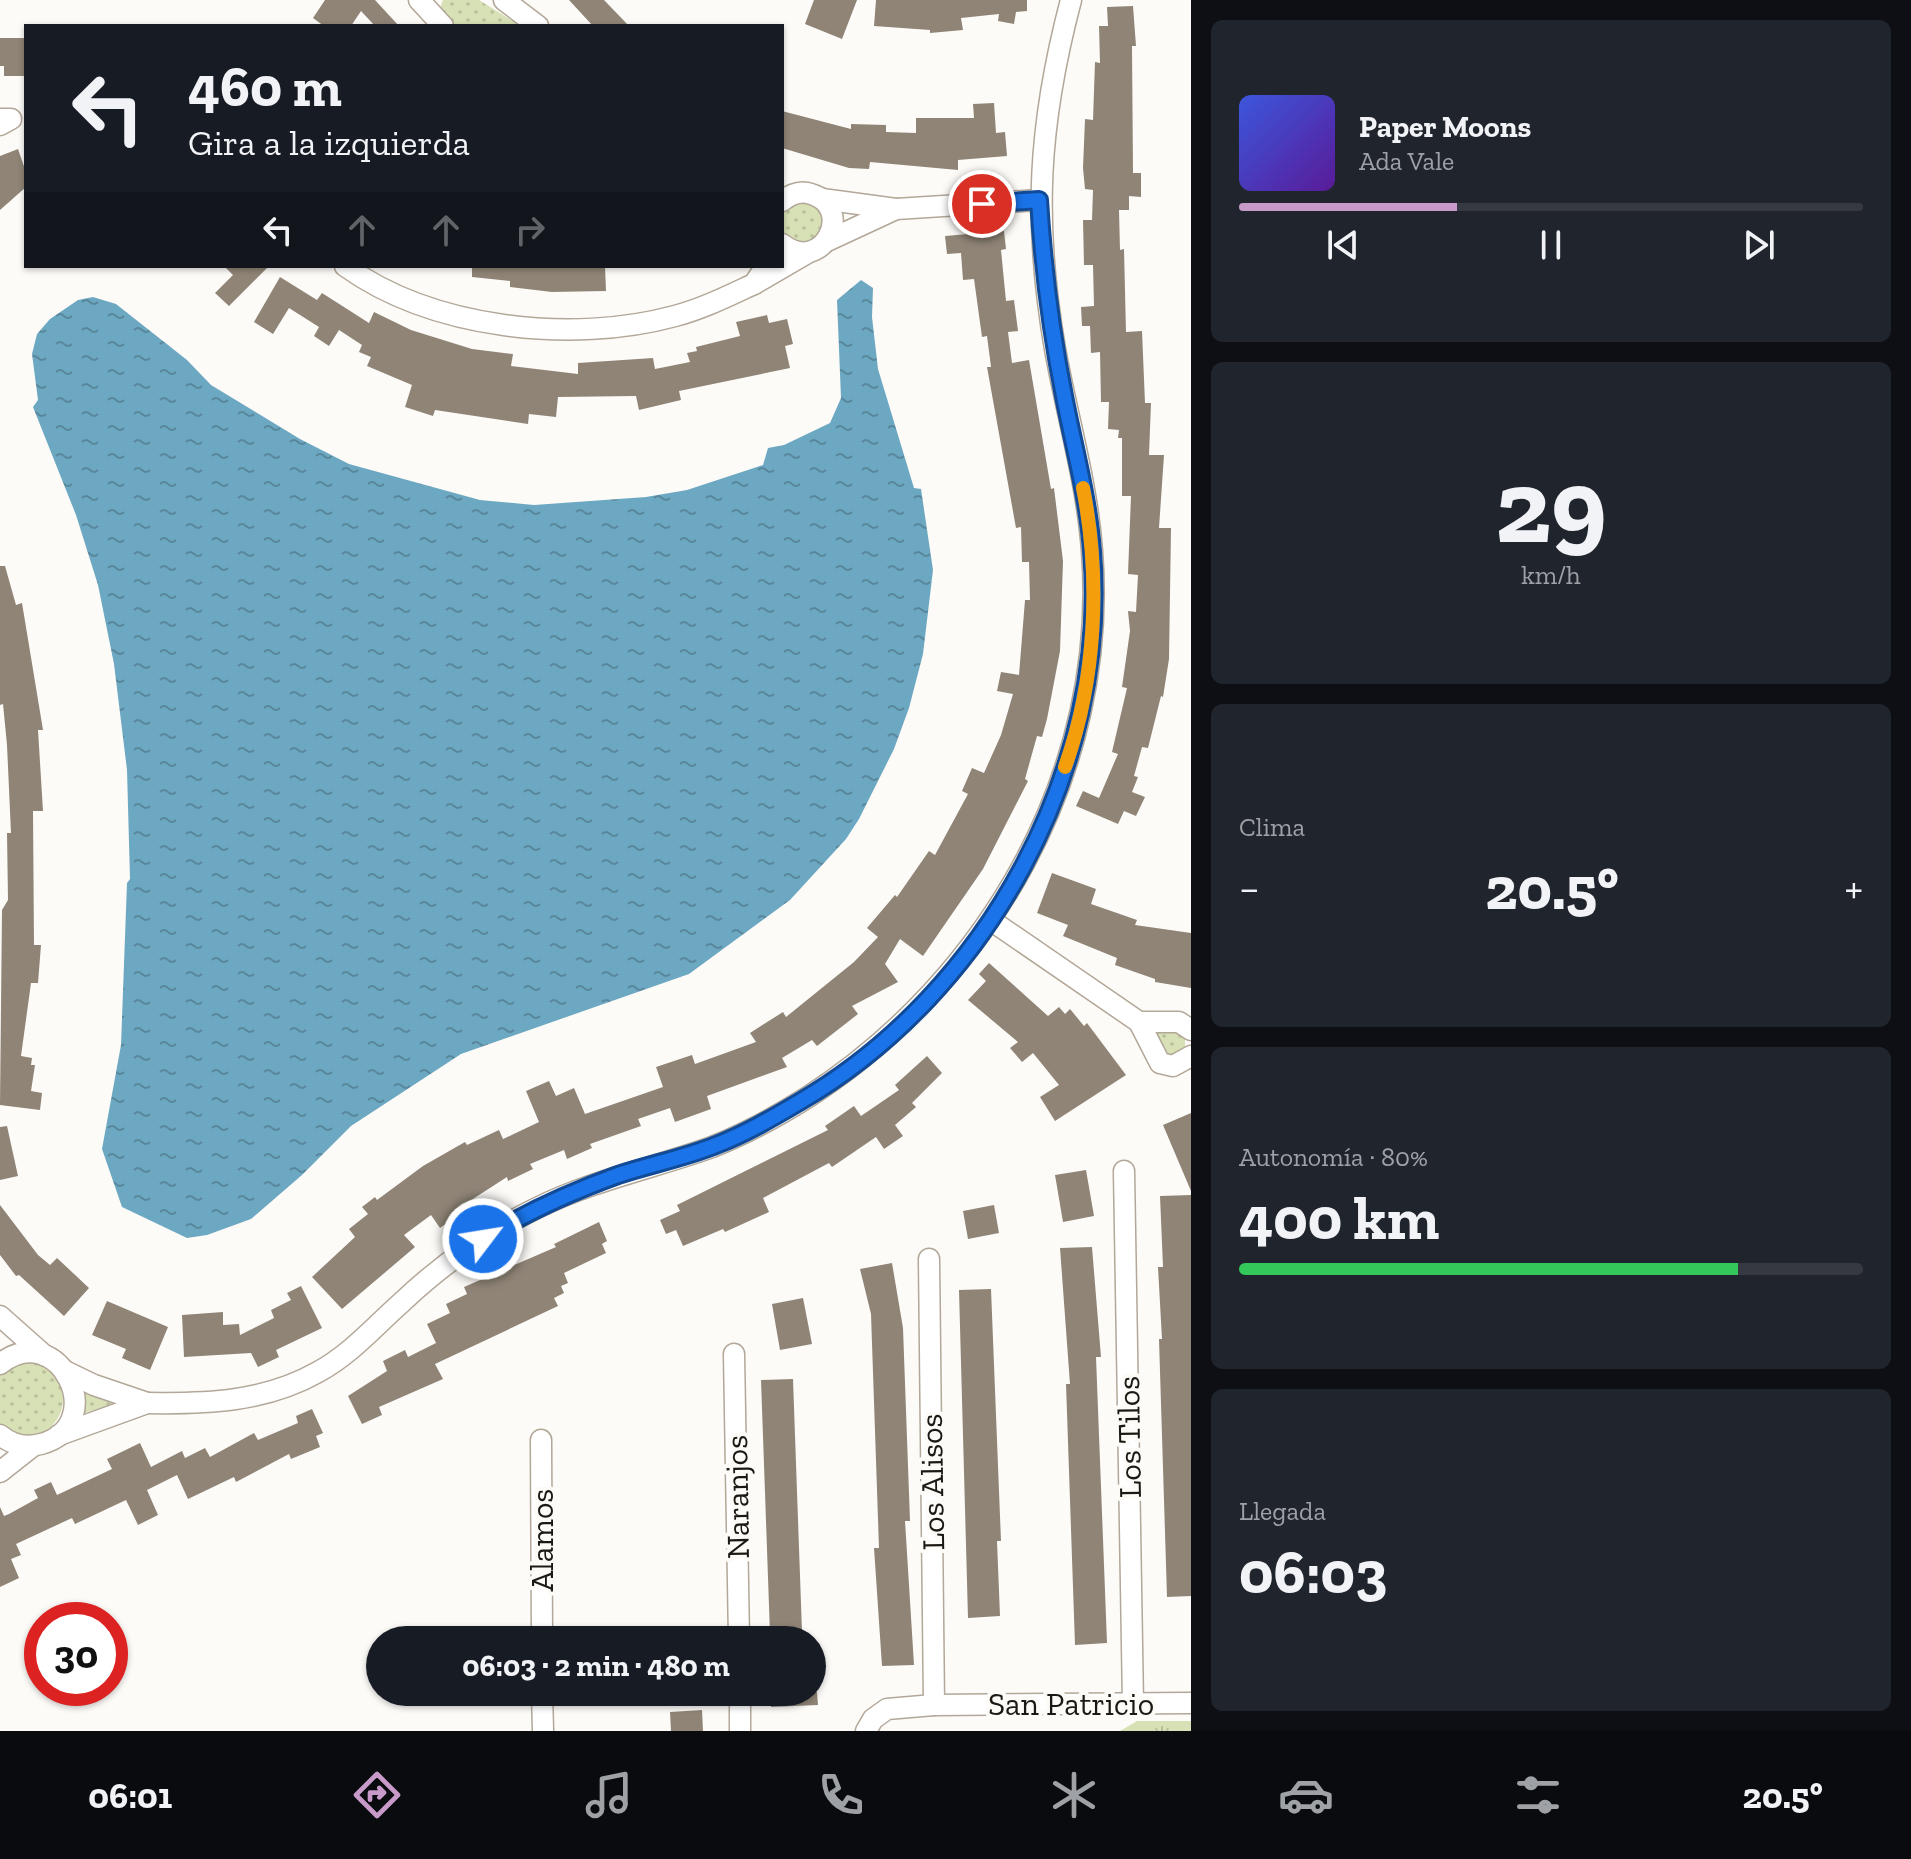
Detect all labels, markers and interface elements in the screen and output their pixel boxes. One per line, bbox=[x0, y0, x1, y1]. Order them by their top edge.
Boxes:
text: 460 m bbox=[188, 53, 342, 120]
icon: left bbox=[56, 56, 160, 160]
text: Paper Moons bbox=[1359, 109, 1531, 145]
text: Gira a la izquierda bbox=[188, 121, 470, 164]
text: Ada Vale bbox=[1359, 145, 1454, 177]
pin bbox=[948, 170, 1016, 238]
icon: arrive bbox=[960, 182, 1004, 226]
icon: left bbox=[256, 208, 300, 252]
icon: ahead bbox=[340, 208, 384, 252]
icon: ahead bbox=[424, 208, 468, 252]
icon: right bbox=[508, 208, 552, 252]
icon: previous bbox=[1321, 223, 1365, 267]
icon: pause bbox=[1529, 223, 1573, 267]
icon: next bbox=[1737, 223, 1781, 267]
text: 29 bbox=[1495, 444, 1607, 569]
text: km/h bbox=[1521, 559, 1581, 591]
text: Clima bbox=[1239, 811, 1305, 843]
text: 20.5° bbox=[1485, 852, 1619, 924]
text: − bbox=[1239, 861, 1260, 914]
text: + bbox=[1844, 861, 1863, 914]
text: Autonomía · 80% bbox=[1239, 1141, 1428, 1173]
text: 400 km bbox=[1239, 1182, 1439, 1254]
position arrow bbox=[441, 1197, 525, 1281]
street label: Los Tilos bbox=[1109, 1376, 1149, 1498]
street label: Los Alisos bbox=[912, 1413, 952, 1551]
street label: Naranjos bbox=[717, 1435, 757, 1559]
street label: Alamos bbox=[523, 1489, 561, 1591]
text: Llegada bbox=[1239, 1495, 1326, 1527]
text: 06:03 bbox=[1239, 1536, 1387, 1608]
speed limit sign: 30 bbox=[24, 1602, 128, 1706]
text: 06:03 · 2 min · 480 m bbox=[462, 1648, 730, 1684]
street label: San Patricio bbox=[988, 1685, 1154, 1723]
icon: directions bbox=[349, 1767, 405, 1823]
icon: music bbox=[581, 1767, 637, 1823]
icon: phone bbox=[813, 1767, 869, 1823]
icon: climate bbox=[1046, 1767, 1102, 1823]
icon: car bbox=[1278, 1767, 1334, 1823]
icon: filters bbox=[1510, 1767, 1566, 1823]
text: 06:01 bbox=[88, 1774, 172, 1817]
text: 20.5° bbox=[1743, 1774, 1823, 1817]

